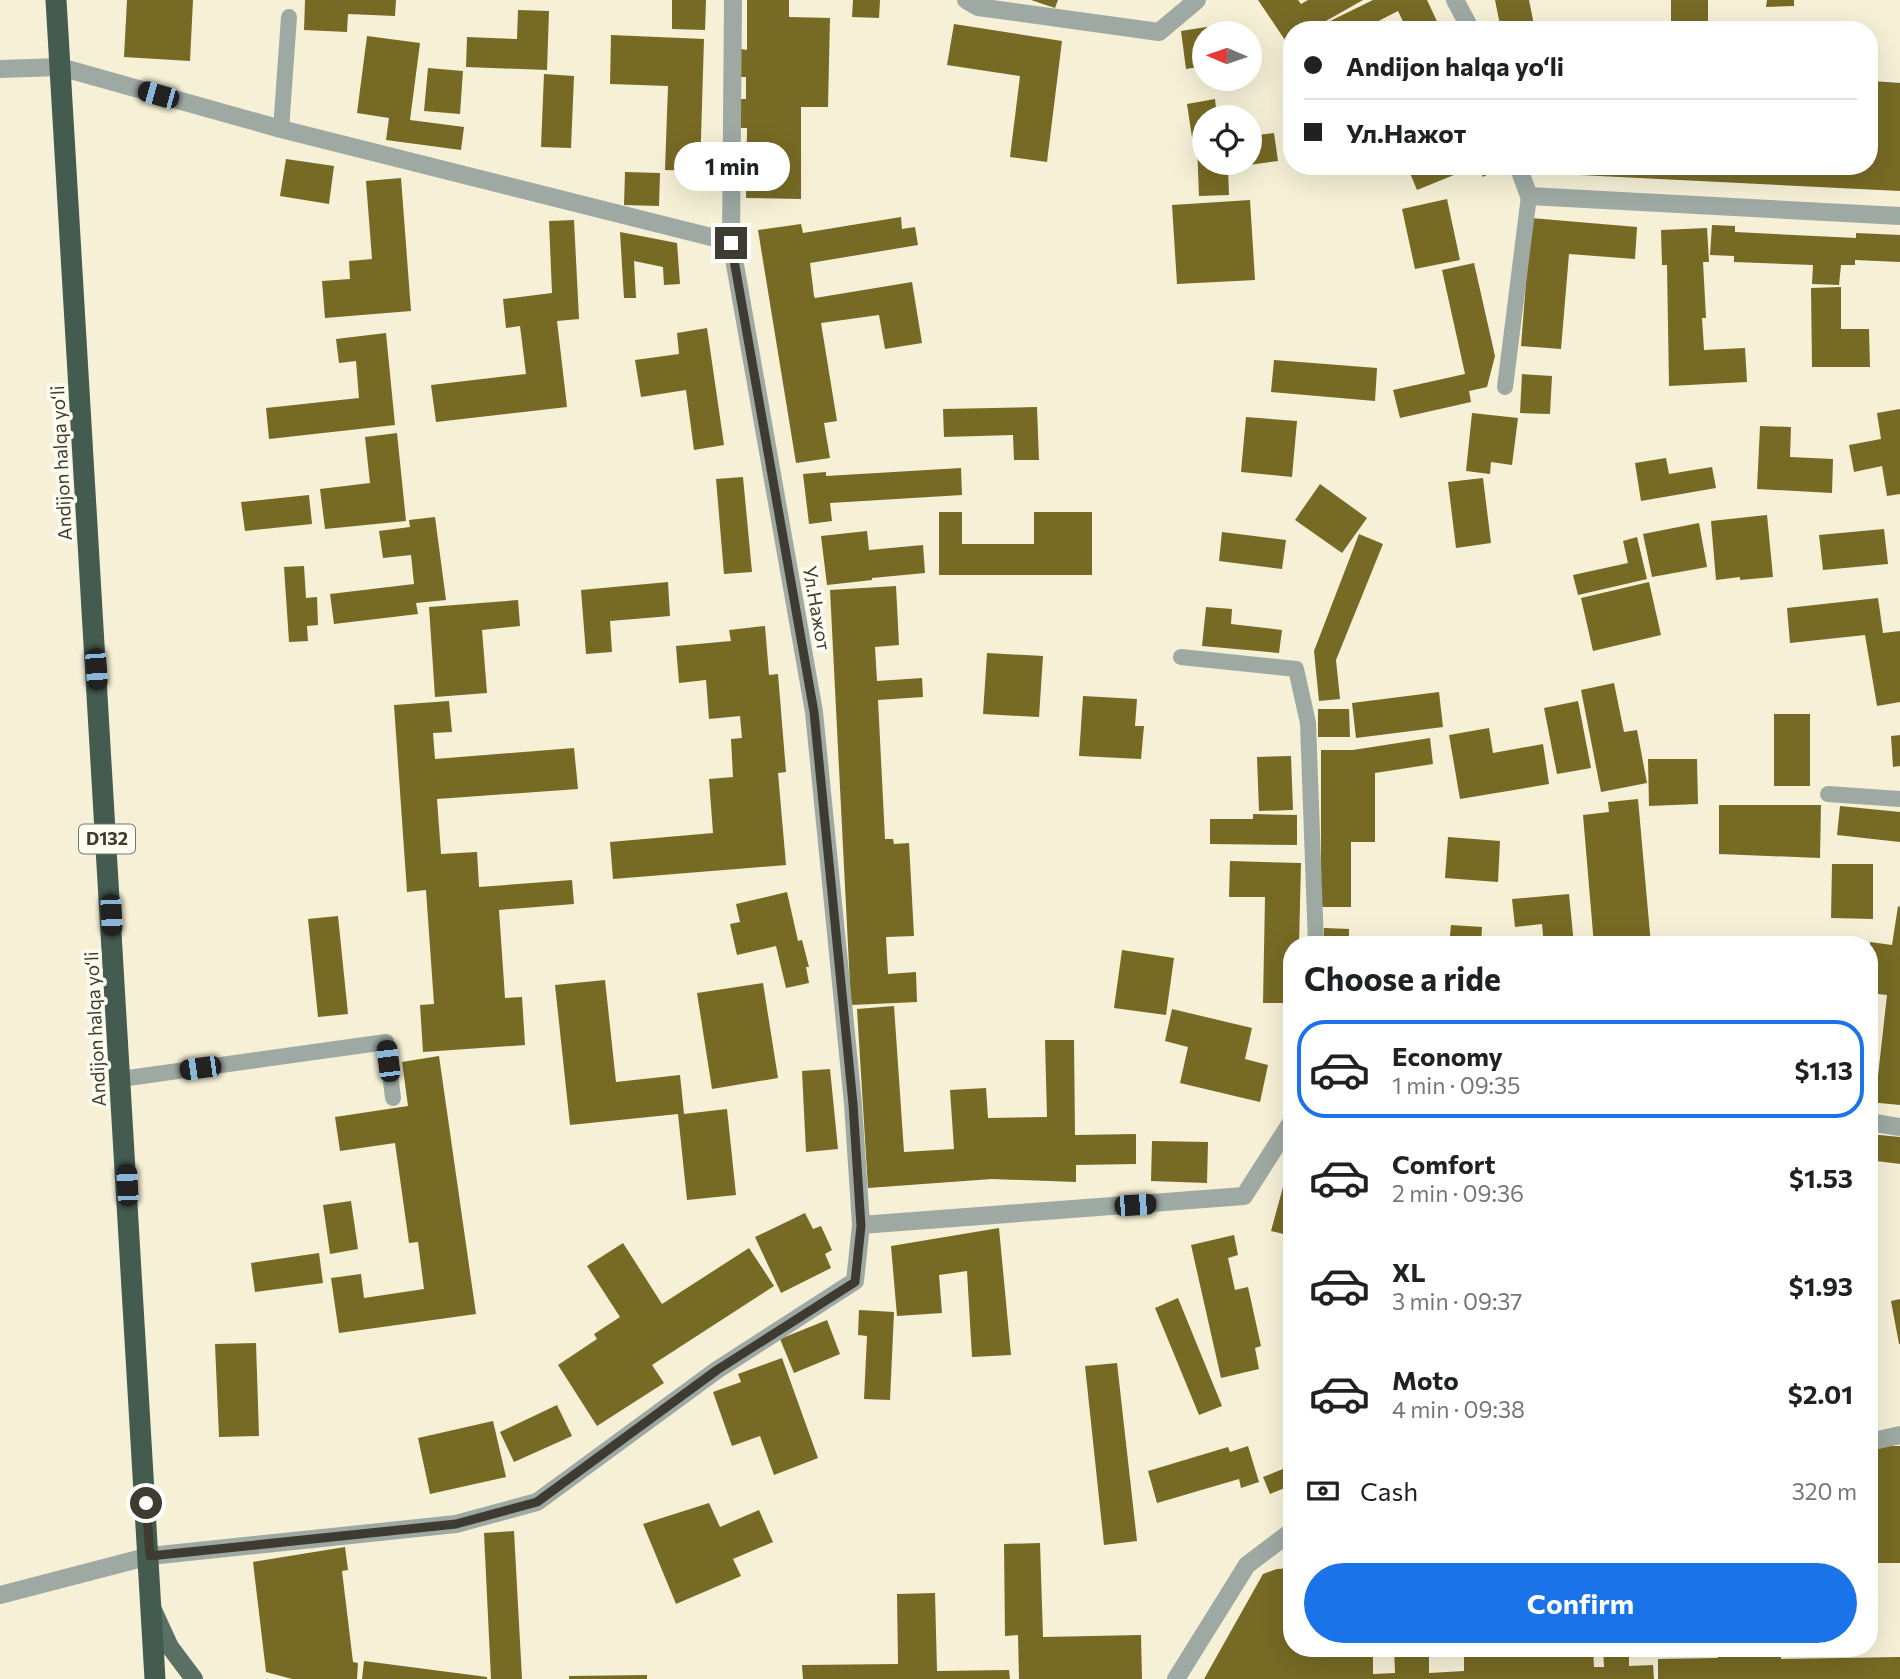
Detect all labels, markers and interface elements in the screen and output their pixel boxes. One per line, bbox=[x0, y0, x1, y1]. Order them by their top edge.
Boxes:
north arrow bbox=[1192, 21, 1262, 91]
map controls bbox=[1192, 21, 1262, 175]
text: Andijon halqa yo‘li bbox=[1346, 50, 1564, 81]
car bbox=[135, 79, 182, 111]
button: locate bbox=[1192, 105, 1262, 175]
text: Ул.Нажот bbox=[1346, 117, 1466, 148]
callout: 1 min bbox=[673, 142, 789, 190]
text: 1 min bbox=[705, 152, 759, 180]
route end bbox=[715, 227, 747, 259]
street label: Andijon halqa yo‘li bbox=[45, 385, 76, 541]
street label: Ул.Нажот bbox=[799, 564, 836, 652]
car bbox=[85, 647, 108, 691]
road number: D132 bbox=[79, 824, 135, 854]
car bbox=[100, 893, 123, 937]
street label: Andijon halqa yo‘li bbox=[79, 951, 110, 1107]
text: Choose a ride bbox=[1304, 958, 1501, 998]
icon: car bbox=[1308, 1038, 1371, 1101]
car bbox=[376, 1039, 401, 1083]
text: Economy bbox=[1392, 1040, 1503, 1071]
text: $1.13 bbox=[1794, 1054, 1853, 1085]
car bbox=[178, 1055, 223, 1081]
text: 1 min · 09:35 bbox=[1392, 1071, 1520, 1099]
icon: car bbox=[1308, 1146, 1371, 1209]
text: Comfort bbox=[1392, 1148, 1495, 1179]
text: $1.53 bbox=[1789, 1162, 1853, 1193]
car bbox=[116, 1163, 139, 1207]
text: 2 min · 09:36 bbox=[1392, 1179, 1524, 1207]
car bbox=[1114, 1193, 1157, 1217]
icon: car bbox=[1308, 1254, 1371, 1317]
text: XL bbox=[1392, 1256, 1426, 1287]
text: $1.93 bbox=[1789, 1270, 1853, 1301]
text: 3 min · 09:37 bbox=[1392, 1287, 1523, 1315]
icon: car bbox=[1308, 1362, 1371, 1425]
text: Moto bbox=[1392, 1364, 1459, 1395]
text: $2.01 bbox=[1788, 1378, 1853, 1409]
text: 4 min · 09:38 bbox=[1392, 1395, 1525, 1423]
icon: cash bbox=[1304, 1472, 1342, 1510]
text: Cash bbox=[1360, 1475, 1418, 1506]
text: 320 m bbox=[1792, 1477, 1857, 1505]
route start bbox=[130, 1487, 162, 1519]
button: Confirm bbox=[1304, 1563, 1857, 1643]

